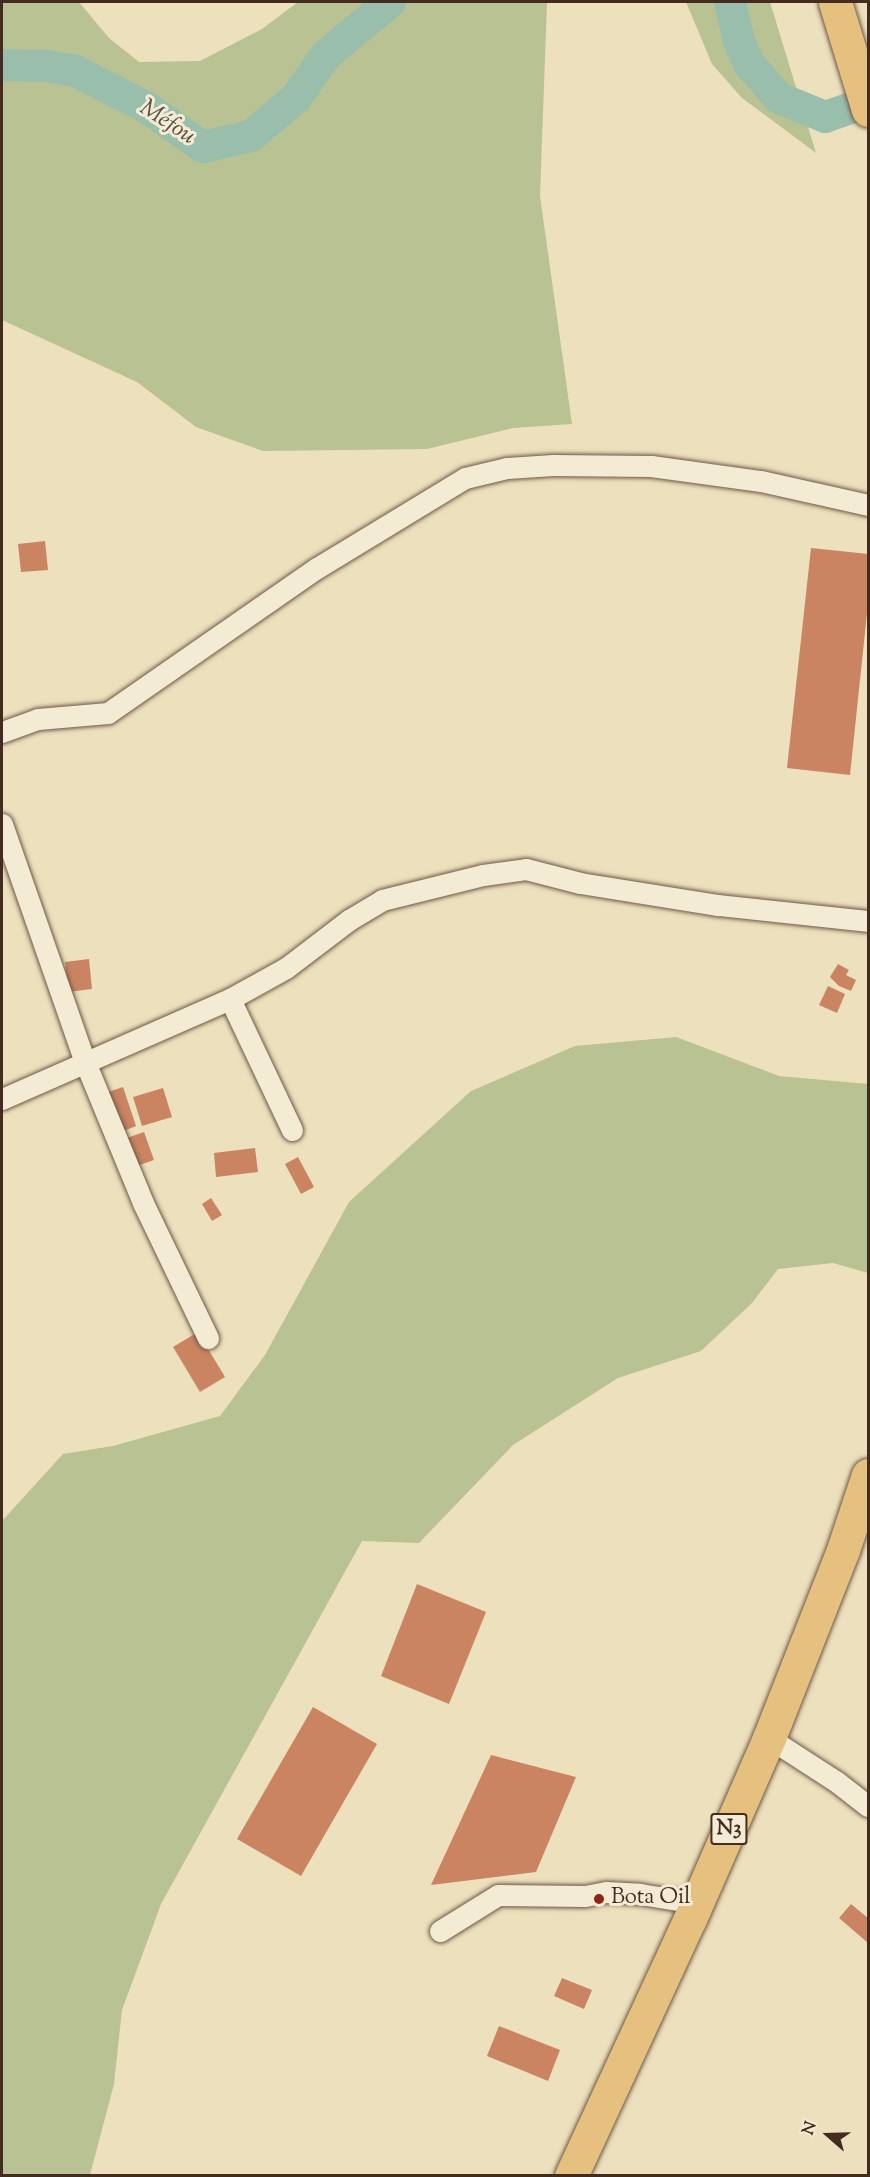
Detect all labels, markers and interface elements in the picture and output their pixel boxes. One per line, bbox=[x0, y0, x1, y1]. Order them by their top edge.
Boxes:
water label: Méfou bbox=[134, 94, 200, 152]
road number: N3 bbox=[710, 1811, 748, 1847]
place label: Bota Oil bbox=[611, 1886, 690, 1912]
marker: Bota Oil bbox=[592, 1892, 606, 1906]
north arrow bbox=[798, 2105, 858, 2165]
text: N bbox=[798, 2119, 824, 2139]

